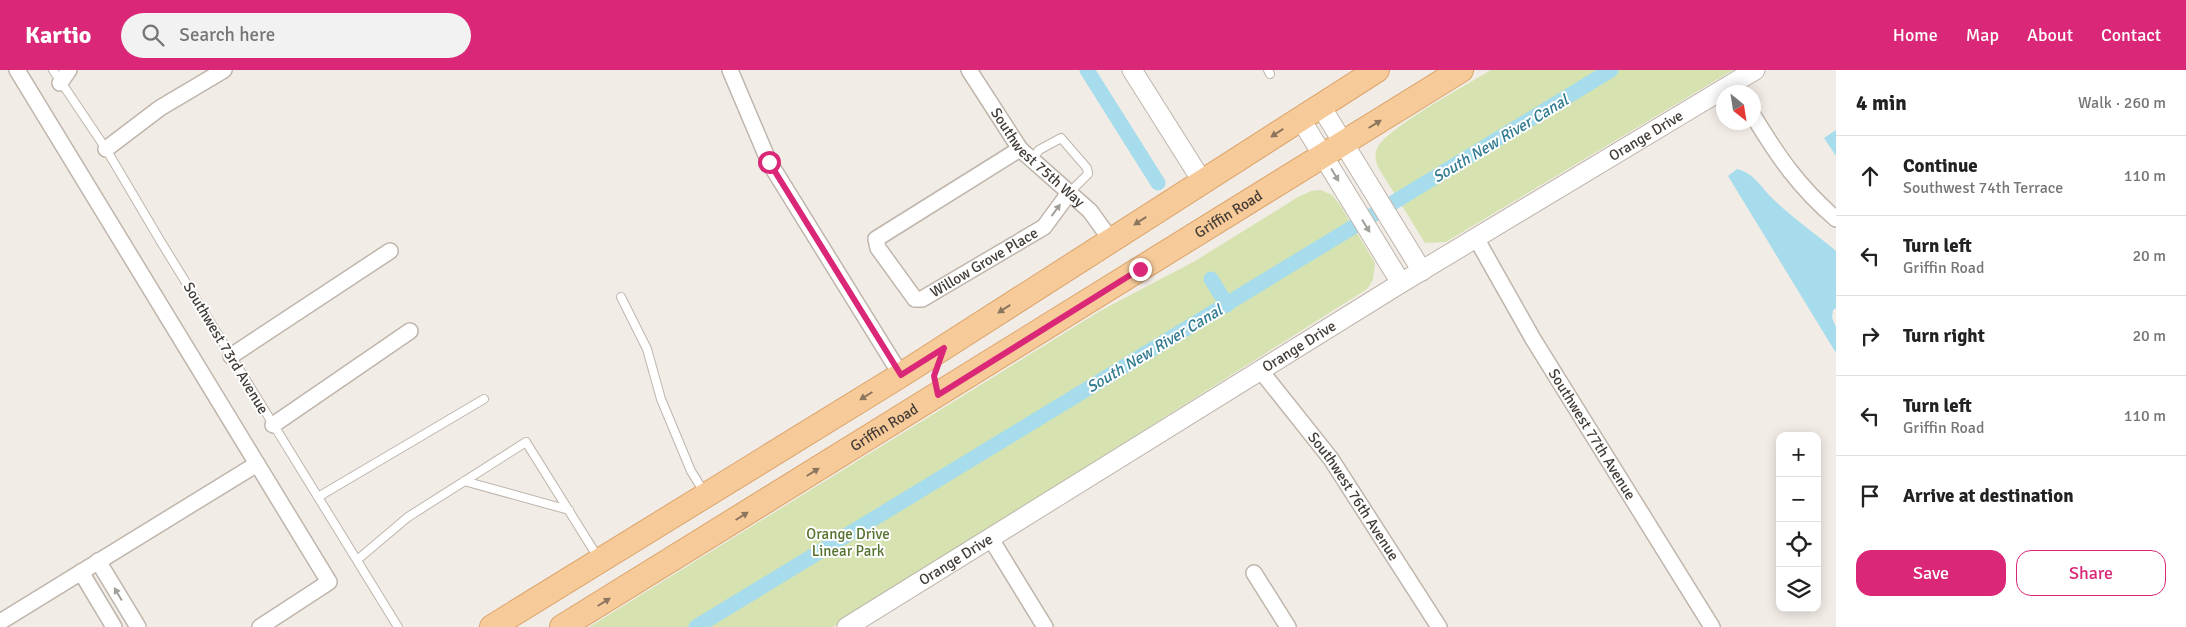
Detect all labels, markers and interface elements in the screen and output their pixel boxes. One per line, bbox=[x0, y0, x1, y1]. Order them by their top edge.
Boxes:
search box bbox=[121, 13, 471, 58]
text: Kartio bbox=[25, 20, 91, 50]
icon: search bbox=[139, 21, 167, 49]
text: Search here bbox=[179, 23, 275, 47]
text: Home bbox=[1893, 24, 1938, 46]
text: Map bbox=[1966, 24, 1999, 46]
text: About bbox=[2027, 24, 2073, 46]
text: Contact bbox=[2101, 24, 2161, 46]
north arrow bbox=[1716, 85, 1761, 130]
water label: South New River Canal bbox=[1429, 90, 1573, 187]
text: 4 min bbox=[1856, 90, 1907, 116]
text: Walk · 260 m bbox=[2078, 93, 2166, 113]
street label: Southwest 75th Way bbox=[987, 104, 1088, 211]
street label: Orange Drive bbox=[1606, 106, 1686, 165]
one-way arrow bbox=[1368, 119, 1381, 129]
one-way arrow bbox=[1270, 129, 1284, 138]
route start bbox=[758, 151, 781, 174]
text: Continue bbox=[1903, 154, 1978, 178]
icon: ahead bbox=[1856, 162, 1884, 190]
text: 110 m bbox=[2124, 166, 2166, 186]
one-way arrow bbox=[1330, 168, 1339, 181]
text: Southwest 74th Terrace bbox=[1903, 178, 2063, 198]
street label: Griffin Road bbox=[1191, 186, 1266, 242]
one-way arrow bbox=[1051, 203, 1061, 217]
one-way arrow bbox=[1134, 217, 1147, 226]
one-way arrow bbox=[1362, 220, 1371, 233]
street label: Willow Grove Place bbox=[927, 224, 1041, 301]
text: Turn left bbox=[1903, 234, 1972, 258]
icon: left bbox=[1856, 242, 1884, 270]
text: 20 m bbox=[2132, 246, 2166, 266]
route end bbox=[1129, 258, 1152, 281]
text: Griffin Road bbox=[1903, 258, 1984, 278]
street label: Southwest 73rd Avenue bbox=[180, 279, 272, 417]
water label: South New River Canal bbox=[1083, 300, 1227, 397]
one-way arrow bbox=[997, 305, 1010, 314]
street label: Orange Drive bbox=[1259, 317, 1339, 376]
icon: right bbox=[1856, 322, 1884, 350]
text: Turn right bbox=[1903, 324, 1985, 348]
text: 20 m bbox=[2132, 326, 2166, 346]
street label: Southwest 77th Avenue bbox=[1545, 365, 1640, 503]
one-way arrow bbox=[860, 391, 873, 401]
text: Turn left bbox=[1903, 394, 1972, 418]
street label: Griffin Road bbox=[847, 400, 921, 455]
icon: left bbox=[1856, 402, 1884, 430]
text: 110 m bbox=[2124, 406, 2166, 426]
text: Griffin Road bbox=[1903, 418, 1984, 438]
street label: Southwest 76th Avenue bbox=[1304, 428, 1403, 564]
map controls bbox=[1776, 432, 1821, 612]
button: + bbox=[1776, 432, 1821, 477]
one-way arrow bbox=[806, 468, 819, 477]
button: − bbox=[1776, 477, 1821, 522]
icon: arrive bbox=[1856, 482, 1884, 510]
text: Arrive at destination bbox=[1903, 484, 2074, 508]
one-way arrow bbox=[736, 512, 749, 521]
button: locate bbox=[1776, 522, 1821, 567]
park label: Orange Drive Linear Park bbox=[806, 525, 890, 560]
street label: Orange Drive bbox=[916, 530, 996, 589]
button: Save bbox=[1856, 550, 2006, 596]
button: Share bbox=[2016, 550, 2166, 596]
button: layers bbox=[1776, 567, 1821, 612]
one-way arrow bbox=[114, 588, 123, 601]
one-way arrow bbox=[597, 597, 610, 606]

